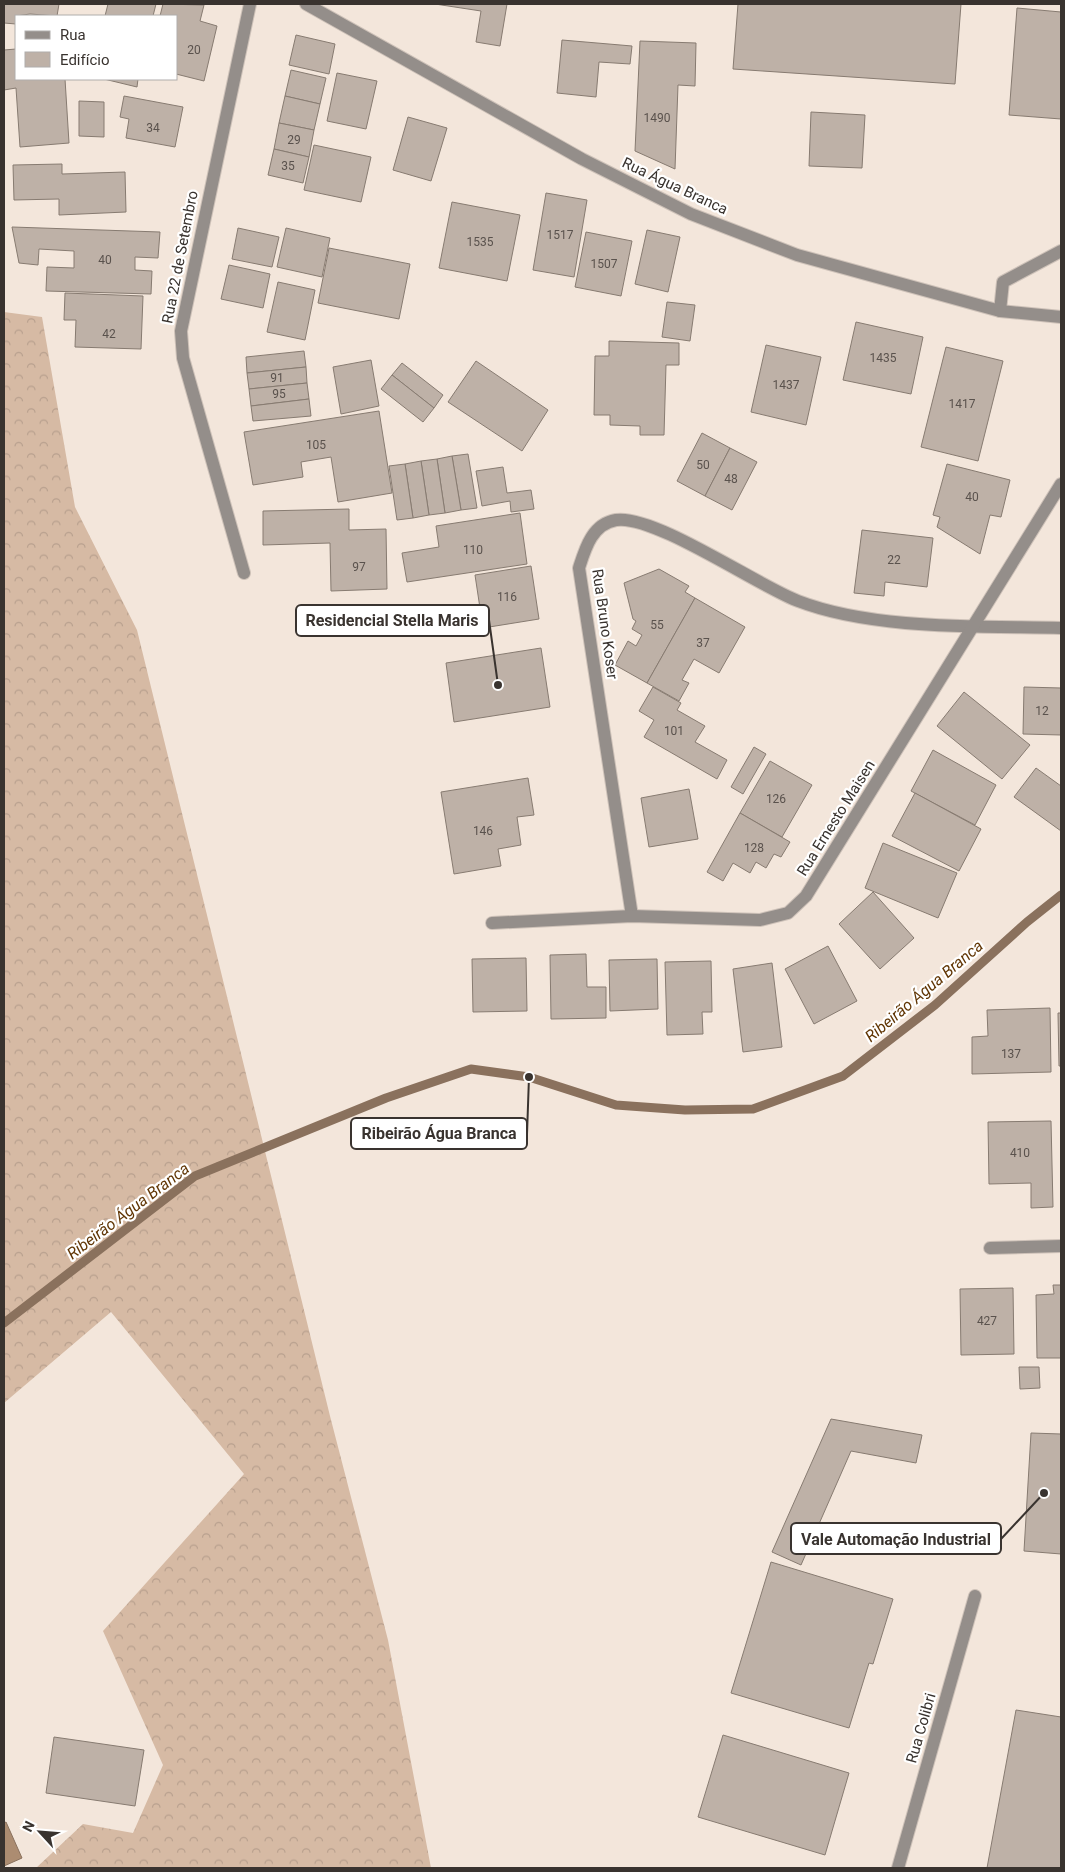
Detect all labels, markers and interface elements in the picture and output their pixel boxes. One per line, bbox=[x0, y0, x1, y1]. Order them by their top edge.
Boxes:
legend bbox=[15, 15, 178, 80]
text: Rua bbox=[60, 26, 86, 44]
house number: 20 bbox=[187, 43, 201, 57]
text: Edifício bbox=[60, 51, 109, 69]
house number: 1490 bbox=[644, 111, 671, 125]
house number: 34 bbox=[146, 121, 160, 135]
house number: 29 bbox=[287, 133, 301, 147]
street label: Rua Água Branca bbox=[619, 154, 731, 218]
house number: 35 bbox=[281, 159, 295, 173]
street label: Rua 22 de Setembro bbox=[158, 189, 202, 325]
house number: 1517 bbox=[547, 228, 574, 242]
house number: 1535 bbox=[467, 235, 494, 249]
house number: 40 bbox=[98, 253, 112, 267]
house number: 1507 bbox=[591, 257, 618, 271]
house number: 42 bbox=[102, 327, 116, 341]
house number: 1435 bbox=[870, 351, 897, 365]
house number: 91 bbox=[270, 371, 284, 385]
house number: 1437 bbox=[773, 378, 800, 392]
house number: 95 bbox=[272, 387, 286, 401]
house number: 1417 bbox=[949, 397, 976, 411]
house number: 105 bbox=[306, 438, 326, 452]
house number: 50 bbox=[696, 458, 710, 472]
house number: 48 bbox=[724, 472, 738, 486]
house number: 40 bbox=[965, 490, 979, 504]
house number: 110 bbox=[463, 543, 483, 557]
house number: 22 bbox=[887, 553, 901, 567]
house number: 97 bbox=[352, 560, 366, 574]
street label: Rua Bruno Koser bbox=[588, 568, 622, 680]
house number: 116 bbox=[497, 590, 517, 604]
callout: Residencial Stella Maris bbox=[296, 605, 489, 636]
text: Residencial Stella Maris bbox=[305, 611, 479, 630]
house number: 55 bbox=[650, 618, 664, 632]
house number: 37 bbox=[696, 636, 710, 650]
house number: 12 bbox=[1035, 704, 1049, 718]
house number: 101 bbox=[664, 724, 684, 738]
street label: Rua Ernesto Maisen bbox=[793, 757, 879, 879]
house number: 126 bbox=[766, 792, 786, 806]
house number: 146 bbox=[473, 824, 493, 838]
house number: 128 bbox=[744, 841, 764, 855]
water label: Ribeirão Água Branca bbox=[861, 936, 987, 1046]
house number: 137 bbox=[1001, 1047, 1021, 1061]
callout: Ribeirão Água Branca bbox=[351, 1118, 527, 1149]
text: Ribeirão Água Branca bbox=[361, 1124, 517, 1143]
house number: 410 bbox=[1010, 1146, 1030, 1160]
water label: Ribeirão Água Branca bbox=[63, 1159, 193, 1263]
house number: 427 bbox=[977, 1314, 997, 1328]
callout: Vale Automação Industrial bbox=[791, 1523, 1001, 1554]
text: Vale Automação Industrial bbox=[801, 1530, 991, 1549]
street label: Rua Colibri bbox=[902, 1691, 940, 1765]
north arrow bbox=[15, 1807, 65, 1857]
text: N bbox=[19, 1818, 38, 1834]

